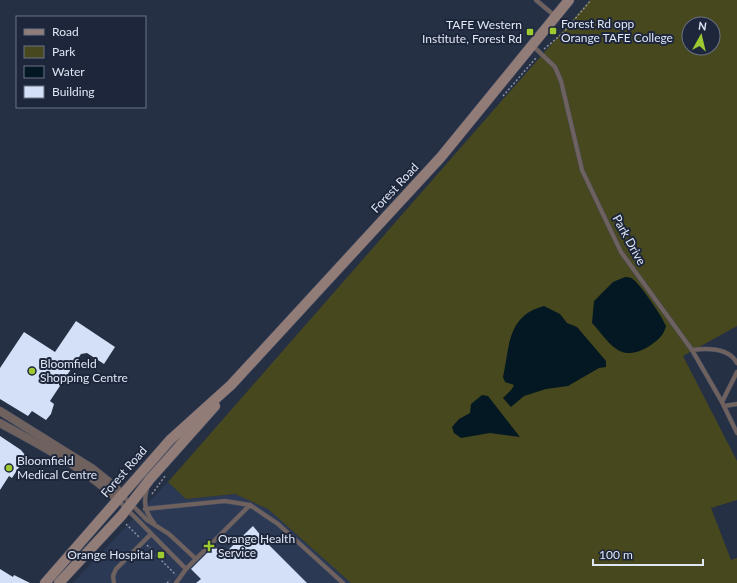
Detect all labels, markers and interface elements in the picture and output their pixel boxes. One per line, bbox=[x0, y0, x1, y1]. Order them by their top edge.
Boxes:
legend bbox=[16, 16, 146, 108]
place label: Forest Rd opp Orange TAFE College bbox=[561, 16, 673, 45]
north arrow bbox=[681, 16, 721, 56]
place label: TAFE Western Institute, Forest Rd bbox=[422, 17, 522, 46]
text: N bbox=[697, 19, 708, 33]
text: Road bbox=[52, 24, 79, 39]
marker: Forest Rd opp Orange TAFE College bbox=[548, 26, 558, 36]
marker: TAFE Western Institute, Forest Rd bbox=[525, 27, 535, 37]
text: Park bbox=[52, 44, 76, 59]
text: Water bbox=[52, 64, 85, 79]
text: Building bbox=[52, 84, 95, 99]
street label: Forest Road bbox=[368, 160, 422, 216]
street label: Park Drive bbox=[610, 212, 649, 268]
place label: Bloomfield Shopping Centre bbox=[40, 356, 128, 385]
marker: Bloomfield Shopping Centre bbox=[27, 366, 37, 376]
street label: Forest Road bbox=[97, 443, 150, 500]
place label: Bloomfield Medical Centre bbox=[17, 453, 97, 482]
marker: Bloomfield Medical Centre bbox=[4, 463, 14, 473]
place label: Orange Health Service bbox=[218, 531, 295, 560]
marker: Orange Health Service bbox=[203, 540, 215, 552]
scale bar bbox=[593, 541, 703, 567]
place label: Orange Hospital bbox=[67, 547, 153, 562]
text: 100 m bbox=[599, 547, 633, 562]
marker: Orange Hospital bbox=[156, 550, 166, 560]

